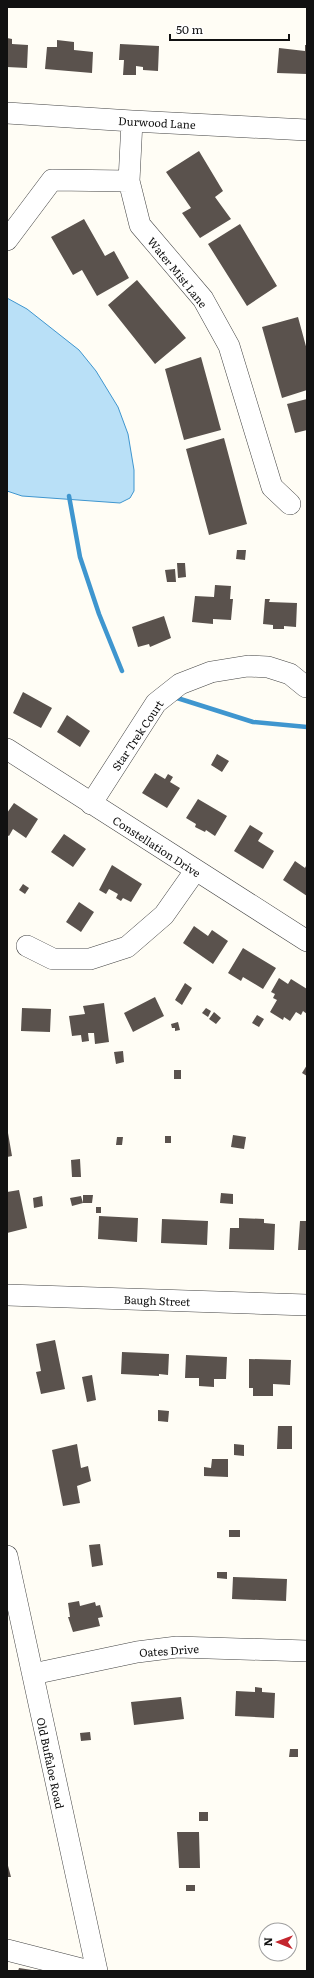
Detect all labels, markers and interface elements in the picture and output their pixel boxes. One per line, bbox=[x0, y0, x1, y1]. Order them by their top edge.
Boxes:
scale bar bbox=[170, 16, 289, 42]
text: 50 m bbox=[176, 20, 203, 38]
street label: Durwood Lane bbox=[118, 112, 196, 132]
street label: Water Mist Lane bbox=[145, 233, 212, 311]
street label: Star Trek Court bbox=[107, 696, 167, 774]
street label: Constellation Drive bbox=[110, 812, 204, 881]
street label: Baugh Street bbox=[123, 1291, 191, 1309]
street label: Oates Drive bbox=[139, 1640, 200, 1660]
street label: Old Buffaloe Road bbox=[33, 1716, 69, 1811]
north arrow bbox=[258, 1922, 298, 1962]
text: N bbox=[259, 1937, 275, 1947]

